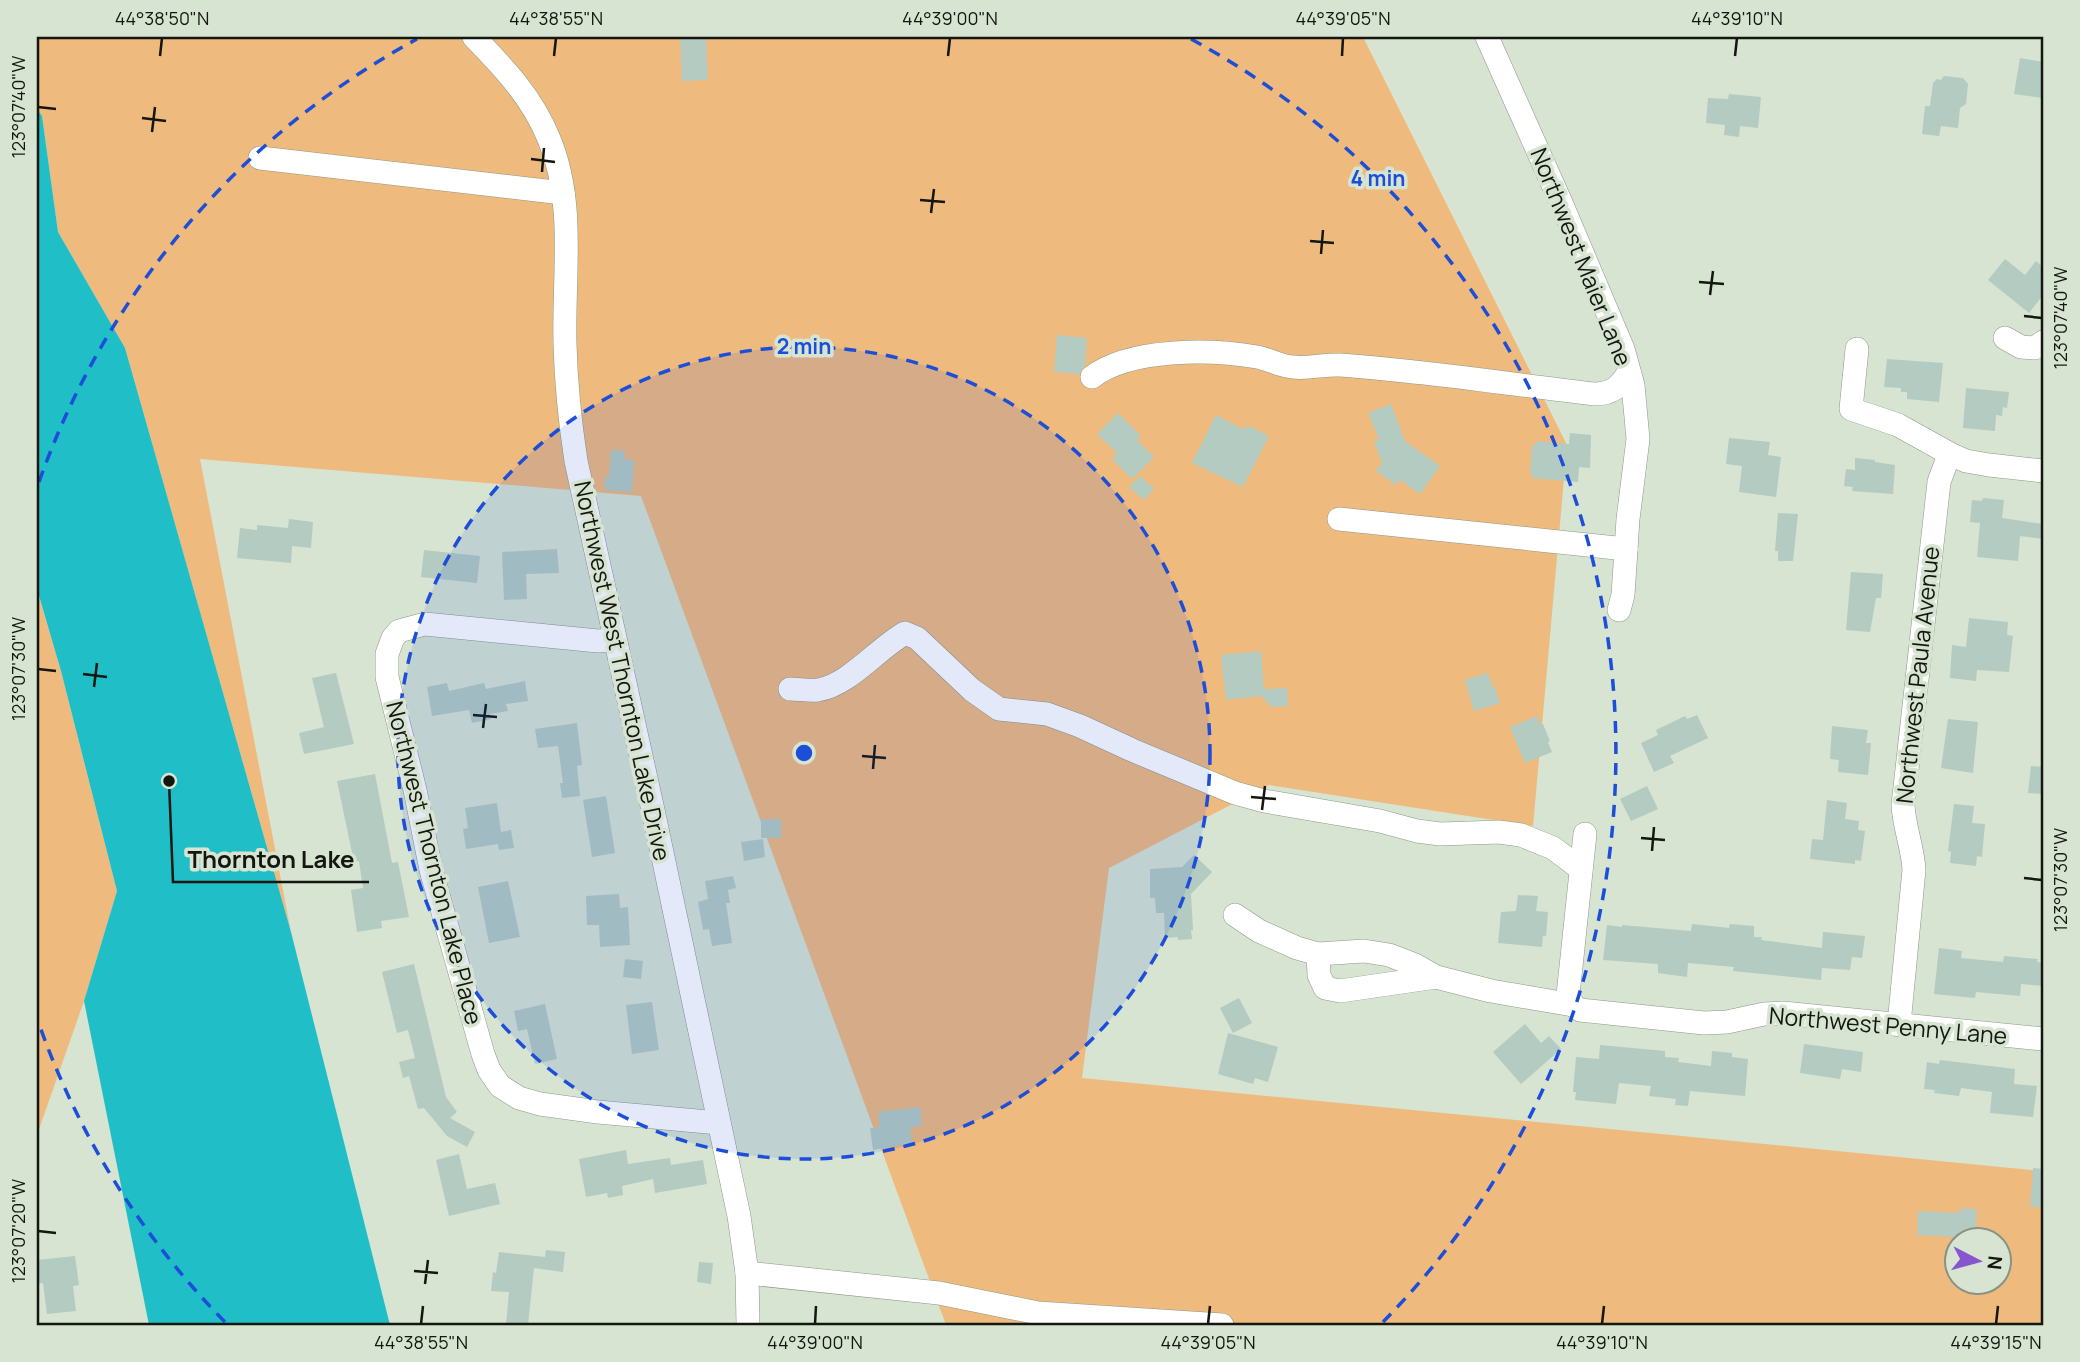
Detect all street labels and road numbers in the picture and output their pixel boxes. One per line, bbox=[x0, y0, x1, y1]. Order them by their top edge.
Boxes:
street label: Northwest Maier Lane bbox=[1524, 143, 1640, 370]
street label: Northwest West Thornton Lake Drive bbox=[567, 478, 679, 864]
street label: Northwest Paula Avenue bbox=[1888, 545, 1946, 805]
street label: Northwest Thornton Lake Place bbox=[379, 698, 491, 1028]
street label: Northwest Penny Lane bbox=[1768, 999, 2009, 1051]

